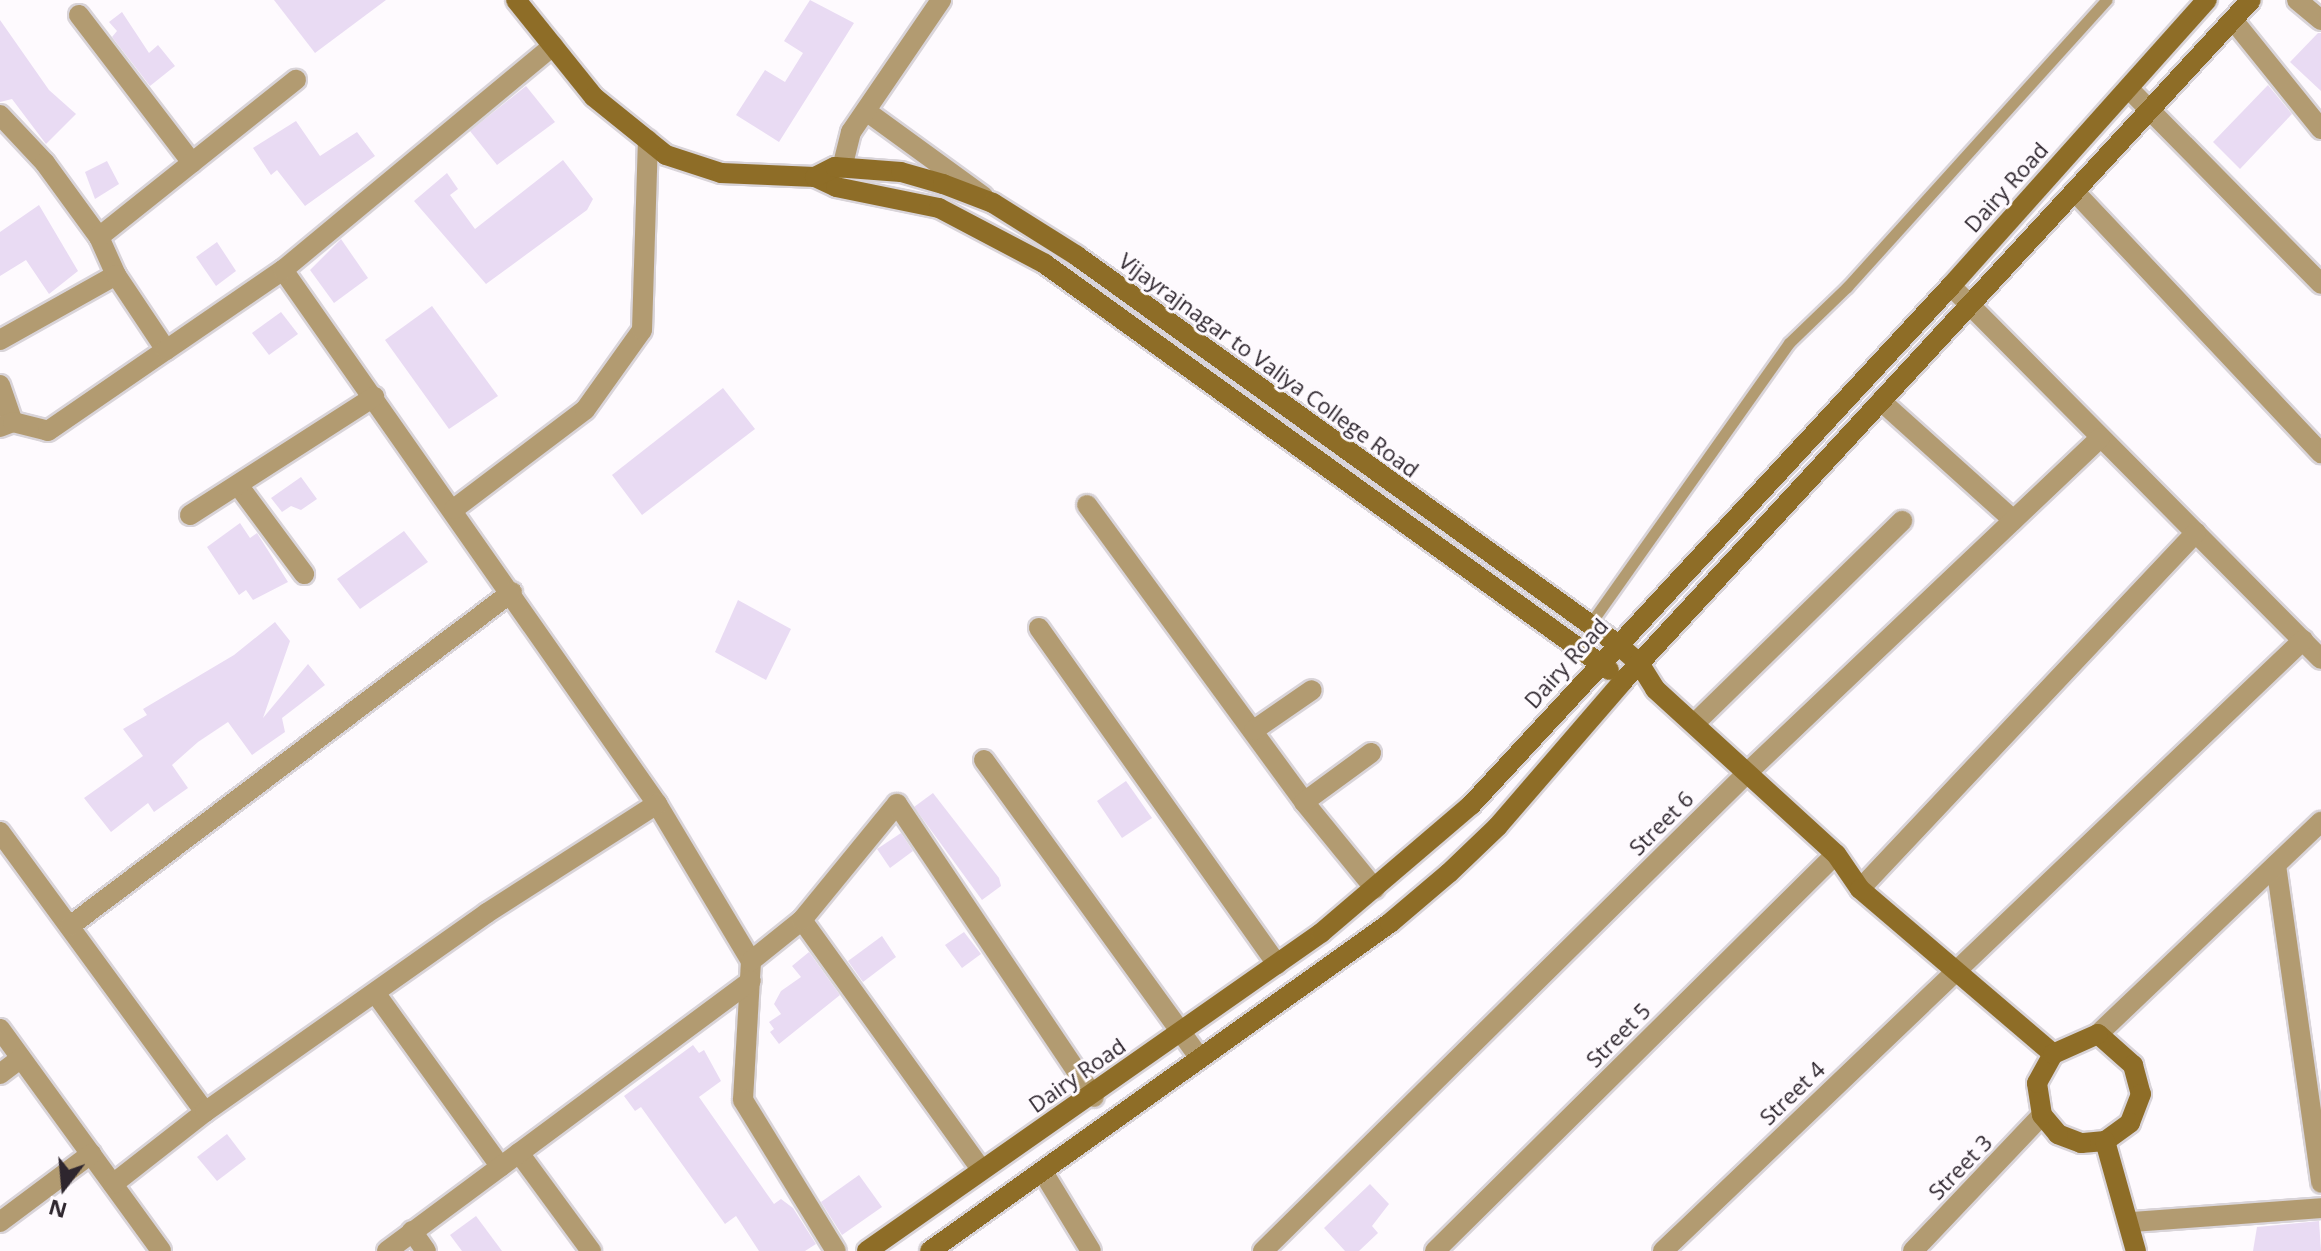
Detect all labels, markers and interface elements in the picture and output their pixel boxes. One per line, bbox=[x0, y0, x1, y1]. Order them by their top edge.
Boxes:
street label: Dairy Road bbox=[1959, 137, 2053, 237]
street label: Vijayrajnagar to Valiya College Road bbox=[1114, 247, 1424, 483]
street label: Dairy Road bbox=[1519, 613, 1613, 713]
street label: Street 6 bbox=[1623, 785, 1699, 861]
street label: Street 5 bbox=[1580, 997, 1656, 1073]
street label: Dairy Road bbox=[1024, 1032, 1130, 1118]
street label: Street 4 bbox=[1754, 1056, 1830, 1130]
street label: Street 3 bbox=[1923, 1129, 1997, 1205]
north arrow bbox=[24, 1147, 104, 1227]
text: N bbox=[45, 1193, 70, 1227]

